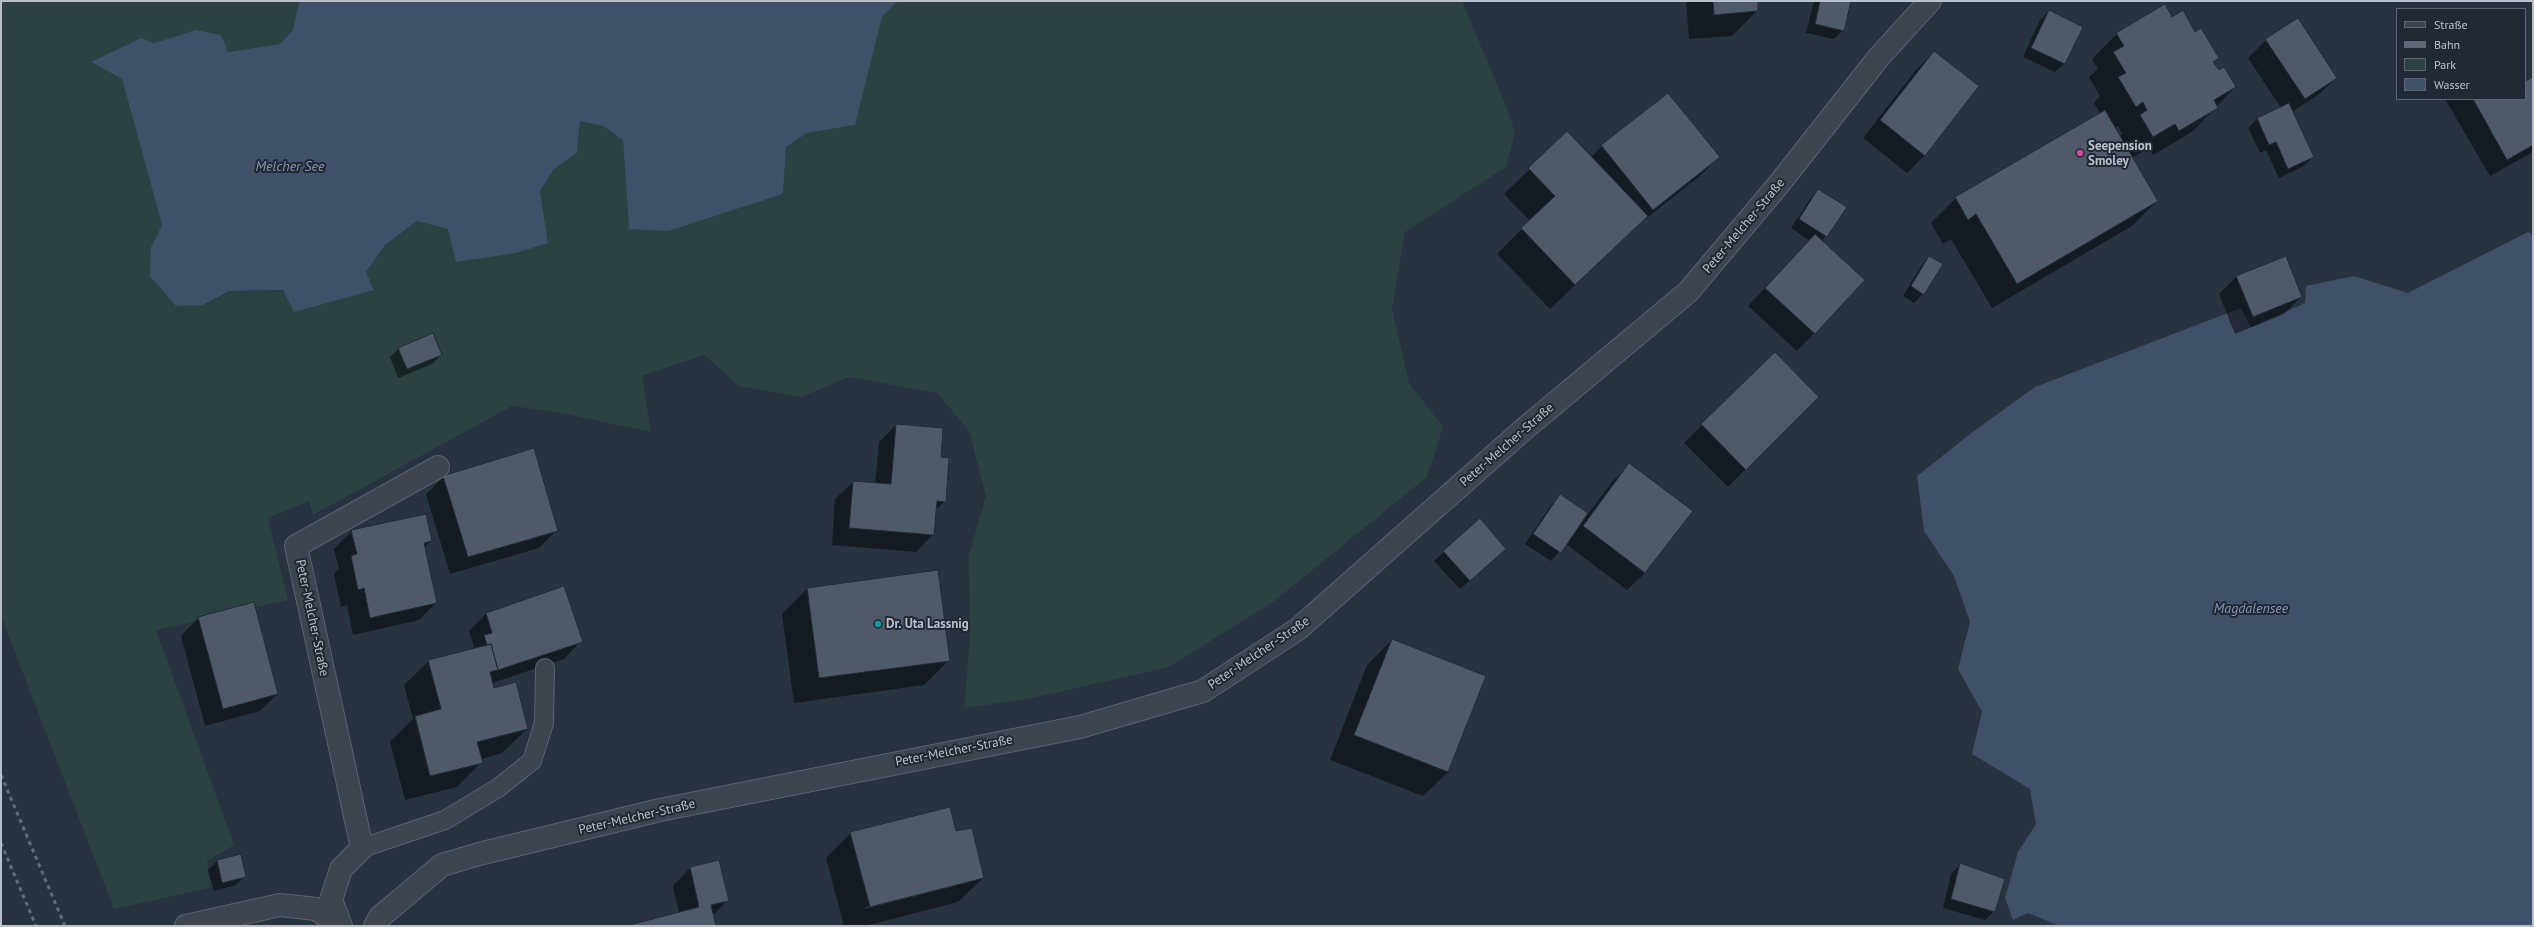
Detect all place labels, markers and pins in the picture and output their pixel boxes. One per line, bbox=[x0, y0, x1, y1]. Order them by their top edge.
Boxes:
place label: Seepension Smoley bbox=[2088, 138, 2152, 169]
marker: Seepension Smoley bbox=[2075, 148, 2085, 158]
place label: Dr. Uta Lassnig bbox=[886, 616, 969, 632]
marker: Dr. Uta Lassnig bbox=[873, 619, 883, 629]

